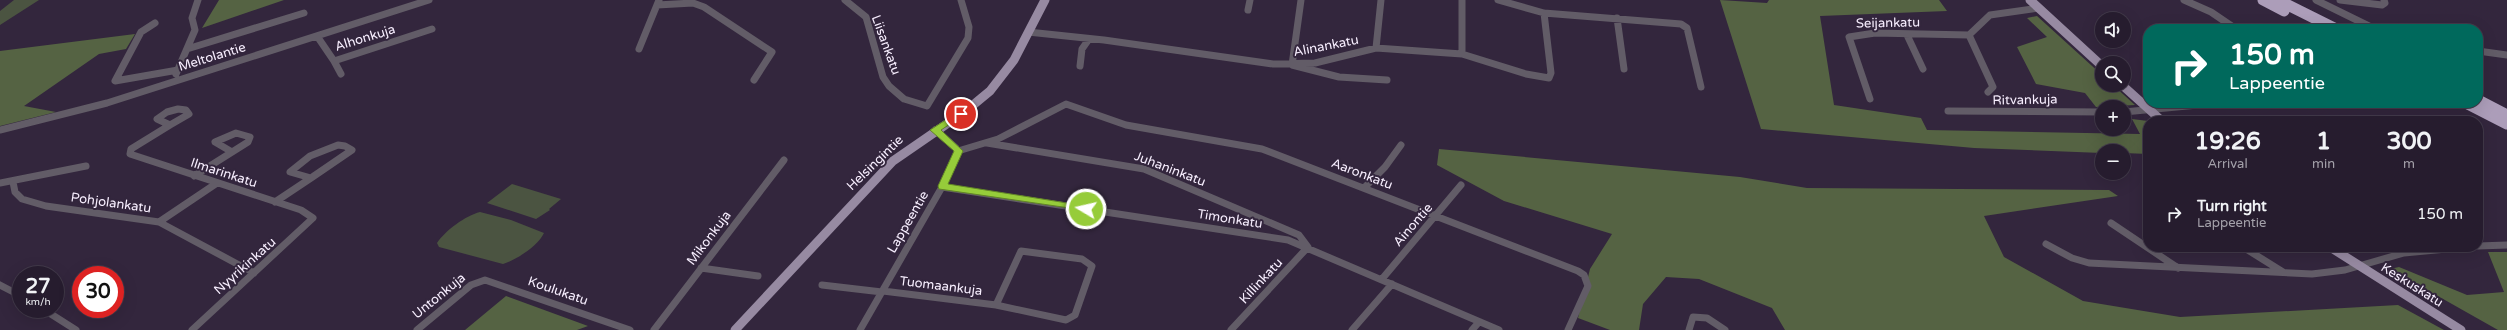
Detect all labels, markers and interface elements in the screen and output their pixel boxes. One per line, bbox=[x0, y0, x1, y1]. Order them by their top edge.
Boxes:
map controls bbox=[2095, 12, 2131, 180]
button: sound bbox=[2095, 12, 2131, 48]
street label: Liisankatu bbox=[868, 13, 904, 77]
street label: Seijankatu bbox=[1856, 14, 1920, 32]
street label: Alhonkuja bbox=[333, 21, 397, 55]
street label: Alinankatu bbox=[1292, 32, 1360, 60]
text: 150 m bbox=[2229, 38, 2315, 72]
street label: Meltolantie bbox=[176, 39, 248, 75]
icon: right bbox=[2163, 40, 2215, 92]
button: search bbox=[2095, 56, 2131, 92]
text: Lappeentie bbox=[2229, 72, 2325, 94]
street label: Ritvankuja bbox=[1992, 91, 2058, 109]
pin bbox=[944, 97, 978, 131]
button: + bbox=[2095, 100, 2131, 136]
icon: arrive bbox=[950, 103, 972, 125]
text: 19:26 bbox=[2194, 127, 2261, 156]
text: 1 bbox=[2316, 127, 2331, 156]
text: 300 bbox=[2386, 127, 2432, 156]
street label: Helsingintie bbox=[843, 132, 907, 194]
button: − bbox=[2095, 144, 2131, 180]
street label: Juhaninkatu bbox=[1132, 148, 1208, 190]
street label: Ilmarinkatu bbox=[189, 155, 259, 191]
street label: Aaronkatu bbox=[1329, 155, 1395, 193]
text: Arrival bbox=[2207, 156, 2248, 172]
text: min bbox=[2312, 156, 2335, 172]
text: m bbox=[2403, 156, 2415, 172]
street label: Lappeentie bbox=[884, 188, 932, 256]
position arrow bbox=[1065, 188, 1107, 230]
street label: Pohjolankatu bbox=[70, 189, 152, 217]
text: Turn right bbox=[2197, 197, 2267, 215]
street label: Ainontie bbox=[1390, 200, 1436, 250]
icon: right bbox=[2163, 203, 2185, 225]
text: 150 m bbox=[2417, 205, 2463, 223]
street label: Timonkatu bbox=[1196, 206, 1264, 232]
street label: Mikonkuja bbox=[683, 208, 735, 268]
text: Lappeentie bbox=[2197, 215, 2266, 231]
street label: Nyyrikinkatu bbox=[211, 234, 279, 298]
street label: Killinkatu bbox=[1236, 255, 1286, 307]
street label: Keskuskatu bbox=[2378, 260, 2446, 310]
speed limit sign: 30 bbox=[72, 266, 124, 318]
street label: Untonkuja bbox=[409, 270, 469, 322]
street label: Koulukatu bbox=[526, 273, 590, 309]
street label: Tuomaankuja bbox=[899, 273, 983, 299]
text: 27 bbox=[25, 275, 51, 299]
text: km/h bbox=[25, 296, 51, 308]

